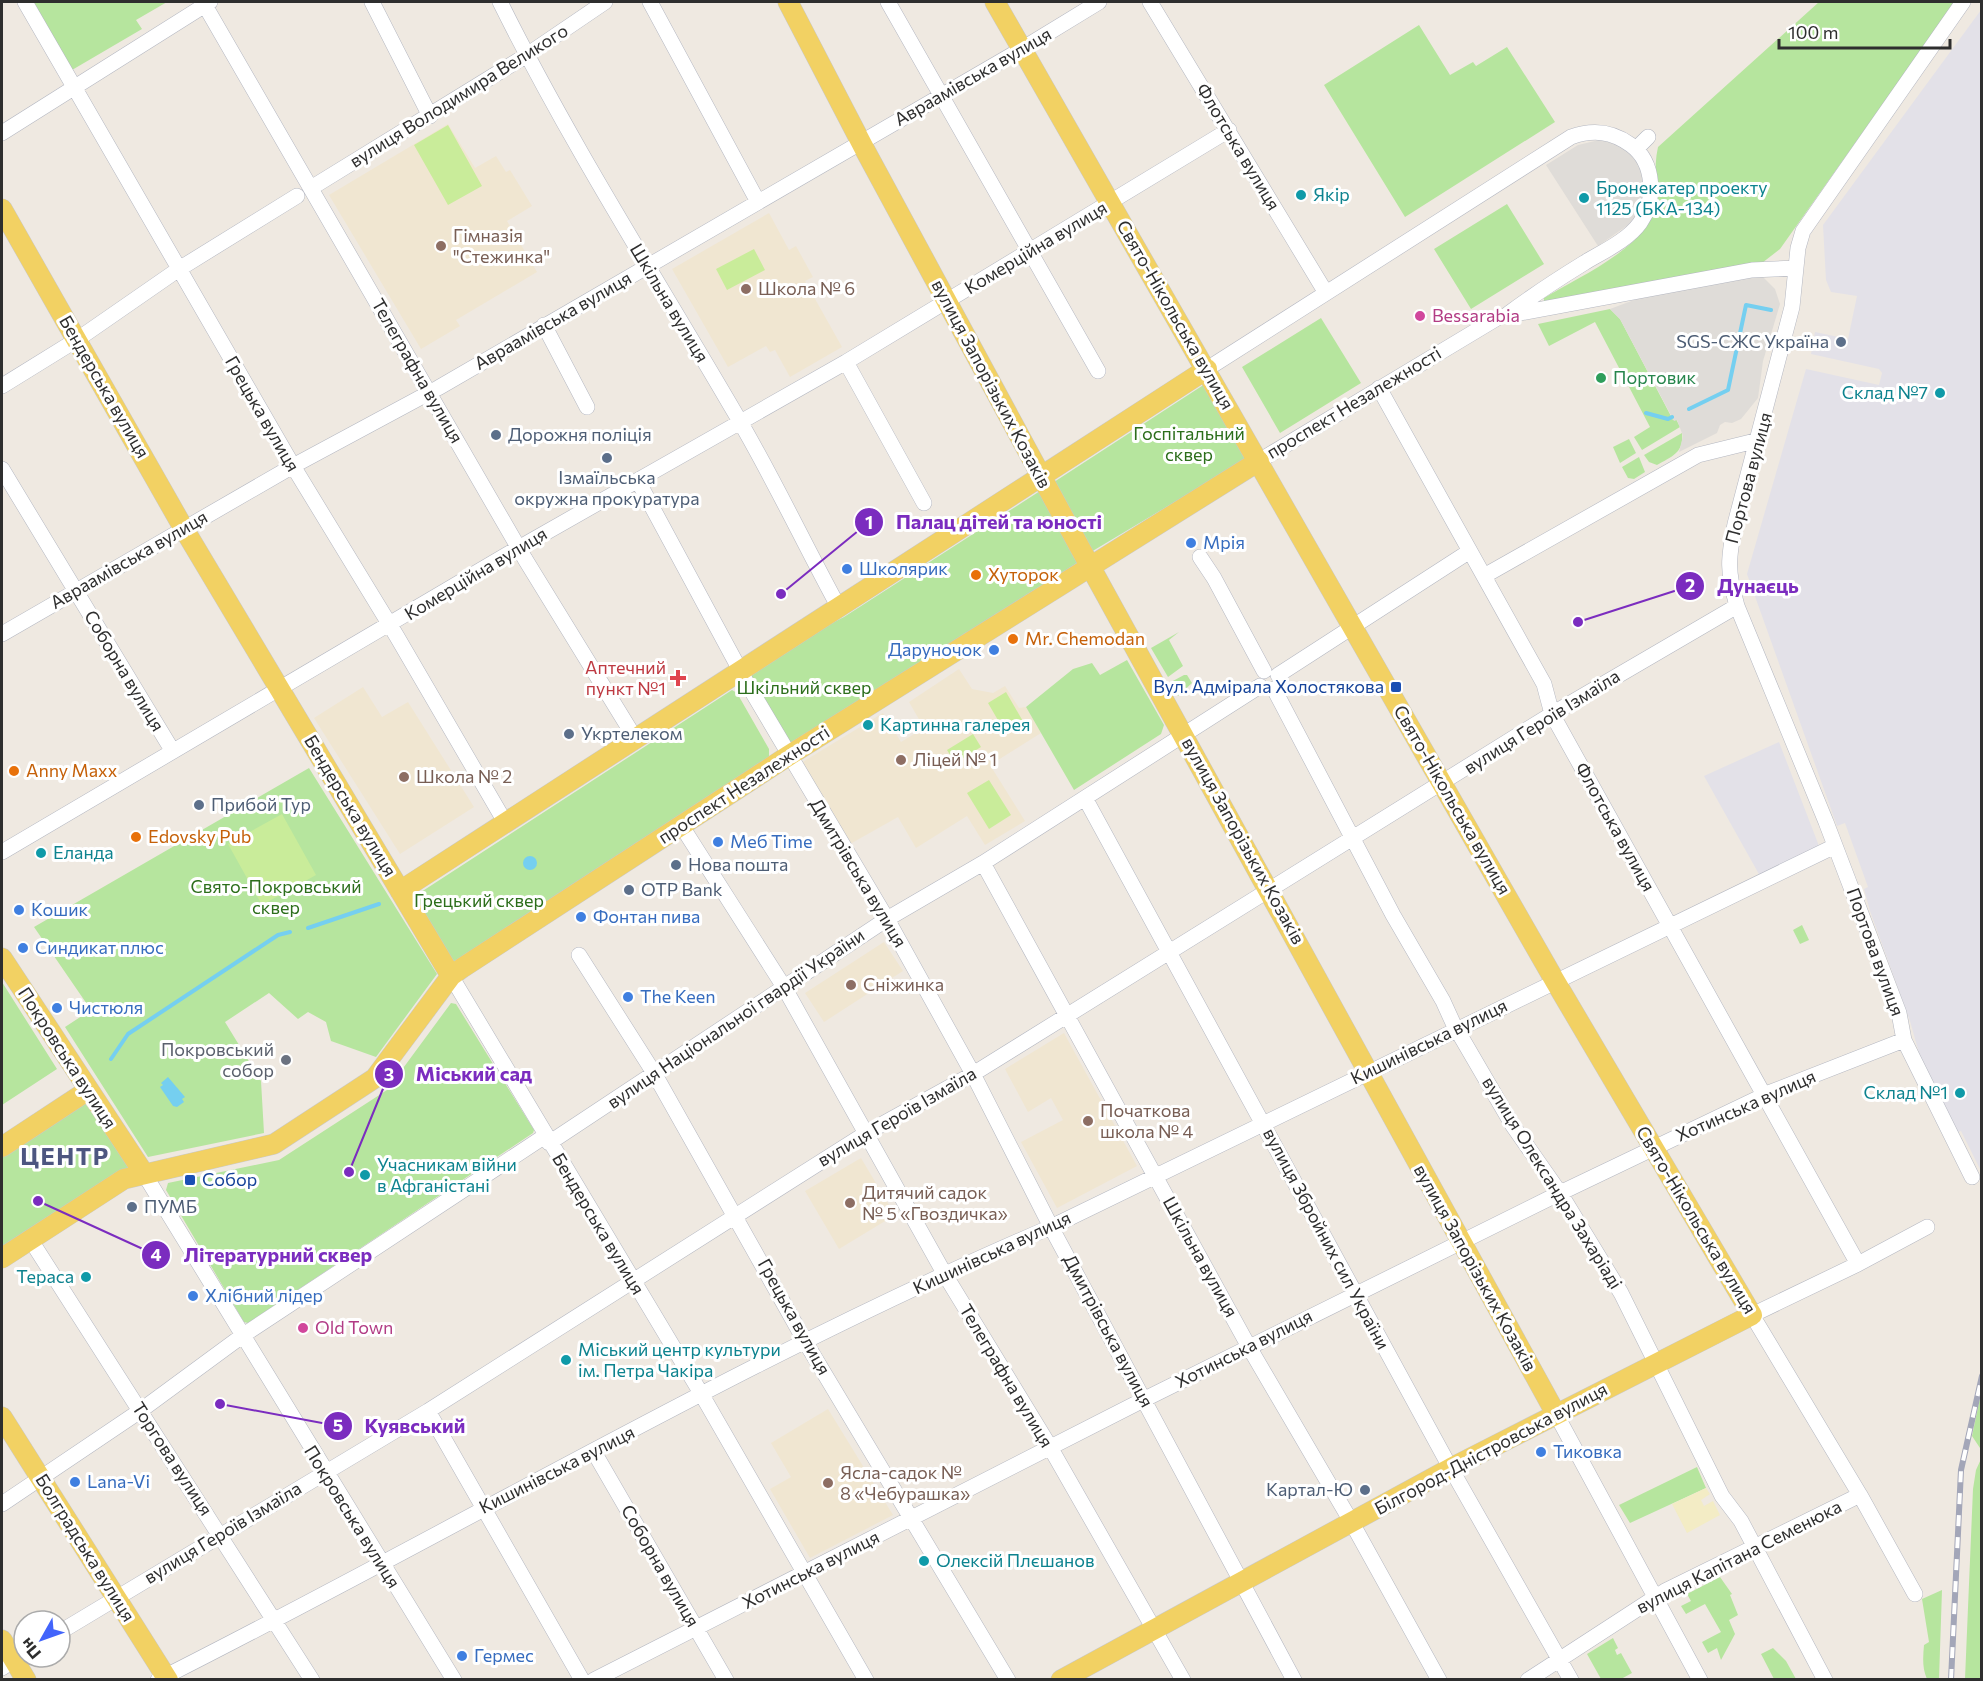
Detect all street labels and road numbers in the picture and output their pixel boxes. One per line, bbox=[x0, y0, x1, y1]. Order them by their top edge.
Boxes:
street label: вулиця Володимира Великого bbox=[345, 19, 572, 172]
street label: Авраамівська вулиця bbox=[890, 22, 1055, 130]
street label: Флотська вулиця bbox=[1192, 79, 1285, 214]
street label: Комерційна вулиця bbox=[960, 196, 1111, 298]
street label: Свято-Нікольська вулиця bbox=[1113, 216, 1239, 413]
street label: Шкільна вулиця bbox=[626, 239, 714, 366]
street label: Авраамівська вулиця bbox=[470, 266, 635, 374]
street label: вулиця Запорізьких Козаків bbox=[927, 275, 1056, 492]
street label: Телеграфна вулиця bbox=[367, 294, 468, 447]
street label: Бендерська вулиця bbox=[55, 311, 155, 462]
street label: проспект Незалежності bbox=[1262, 341, 1445, 463]
street label: Грецька вулиця bbox=[221, 352, 305, 475]
street label: Портова вулиця bbox=[1720, 410, 1776, 546]
street label: Авраамівська вулиця bbox=[46, 505, 211, 613]
street label: Комерційна вулиця bbox=[400, 522, 551, 624]
street label: Соборна вулиця bbox=[80, 606, 170, 735]
street label: вулиця Героїв Ізмаїла bbox=[1459, 664, 1624, 778]
street label: Свято-Нікольська вулиця bbox=[1390, 701, 1516, 898]
street label: проспект Незалежності bbox=[654, 720, 833, 848]
street label: Бендерська вулиця bbox=[300, 731, 402, 880]
street label: вулиця Запорізьких Козаків bbox=[1178, 733, 1310, 948]
street label: Флотська вулиця bbox=[1571, 758, 1660, 895]
street label: Дмитрівська вулиця bbox=[806, 794, 912, 951]
street label: Портова вулиця bbox=[1843, 885, 1909, 1019]
street label: вулиця Національної гвардії України bbox=[603, 924, 868, 1113]
street label: Покровська вулиця bbox=[14, 983, 122, 1132]
street label: Кишинівська вулиця bbox=[1347, 994, 1510, 1089]
street label: вулиця Героїв Ізмаїла bbox=[813, 1062, 980, 1171]
street label: Хотинська вулиця bbox=[1672, 1064, 1819, 1146]
street label: вулиця Олександра Захаріаді bbox=[1478, 1072, 1627, 1293]
street label: Свято-Нікольська вулиця bbox=[1632, 1122, 1762, 1317]
street label: вулиця Збройних сил України bbox=[1259, 1124, 1395, 1353]
street label: Бендерська вулиця bbox=[548, 1149, 650, 1298]
street label: вулиця Запорізьких Козаків bbox=[1410, 1160, 1542, 1375]
street label: Шкільна вулиця bbox=[1159, 1192, 1243, 1321]
street label: Кишинівська вулиця bbox=[909, 1206, 1074, 1298]
street label: Дмитрівська вулиця bbox=[1059, 1250, 1158, 1411]
street label: Грецька вулиця bbox=[754, 1254, 836, 1379]
street label: Телеграфна вулиця bbox=[955, 1300, 1058, 1451]
street label: Хотинська вулиця bbox=[1171, 1304, 1316, 1392]
street label: Білгород-Дністровська вулиця bbox=[1370, 1377, 1611, 1519]
street label: Торгова вулиця bbox=[128, 1397, 218, 1519]
street label: Кишинівська вулиця bbox=[475, 1420, 638, 1518]
street label: Покровська вулиця bbox=[300, 1441, 406, 1592]
street label: Болградська вулиця bbox=[31, 1470, 140, 1625]
street label: вулиця Героїв Ізмаїла bbox=[140, 1476, 305, 1588]
street label: вулиця Капітана Семенюка bbox=[1632, 1495, 1845, 1618]
street label: Соборна вулиця bbox=[617, 1501, 705, 1630]
street label: Хотинська вулиця bbox=[738, 1525, 883, 1613]

